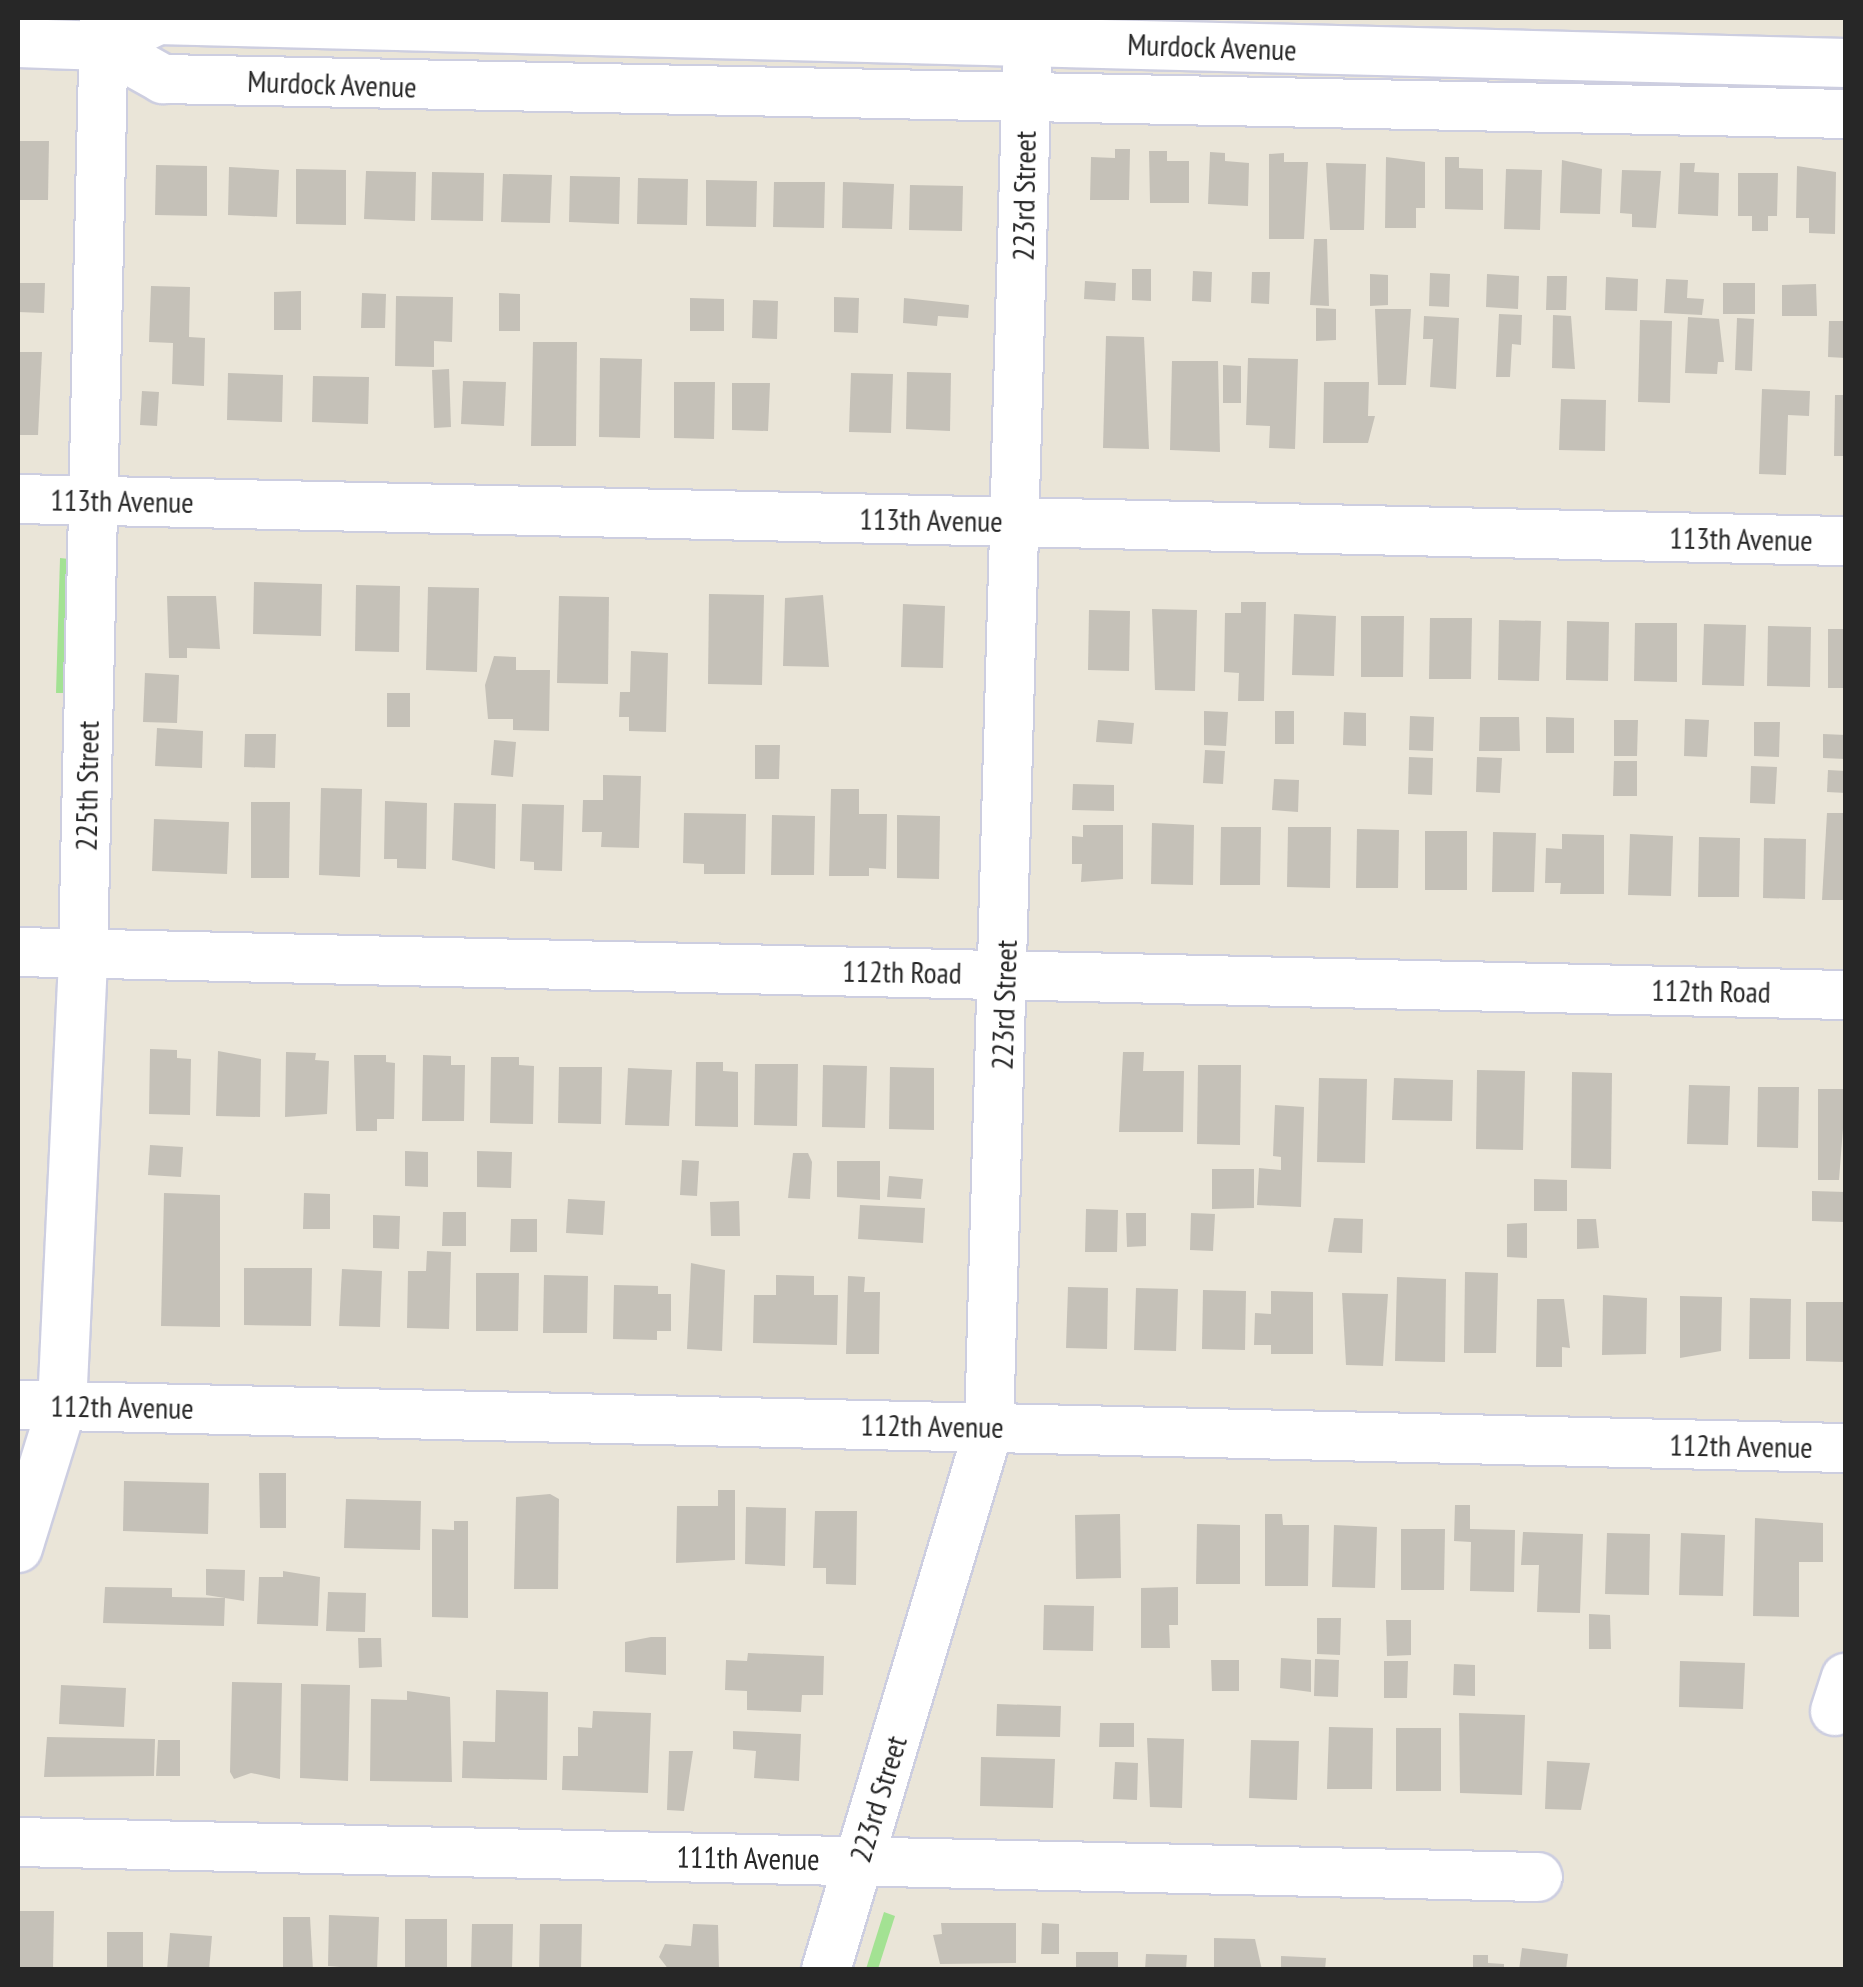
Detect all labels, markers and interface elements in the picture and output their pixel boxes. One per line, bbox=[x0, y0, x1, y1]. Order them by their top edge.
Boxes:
street label: Murdock Avenue bbox=[1126, 26, 1298, 68]
street label: Murdock Avenue bbox=[246, 63, 418, 105]
street label: 223rd Street bbox=[1005, 131, 1043, 261]
street label: 113th Avenue bbox=[50, 482, 194, 520]
street label: 113th Avenue bbox=[859, 501, 1003, 539]
street label: 113th Avenue bbox=[1669, 520, 1813, 558]
street label: 225th Street bbox=[68, 720, 106, 852]
street label: 223rd Street bbox=[984, 939, 1024, 1071]
street label: 112th Road bbox=[842, 953, 962, 991]
street label: 112th Road bbox=[1651, 972, 1771, 1010]
street label: 112th Avenue bbox=[50, 1388, 194, 1426]
street label: 112th Avenue bbox=[860, 1407, 1004, 1445]
street label: 112th Avenue bbox=[1669, 1427, 1813, 1465]
street label: 223rd Street bbox=[842, 1731, 914, 1867]
street label: 111th Avenue bbox=[676, 1839, 820, 1877]

